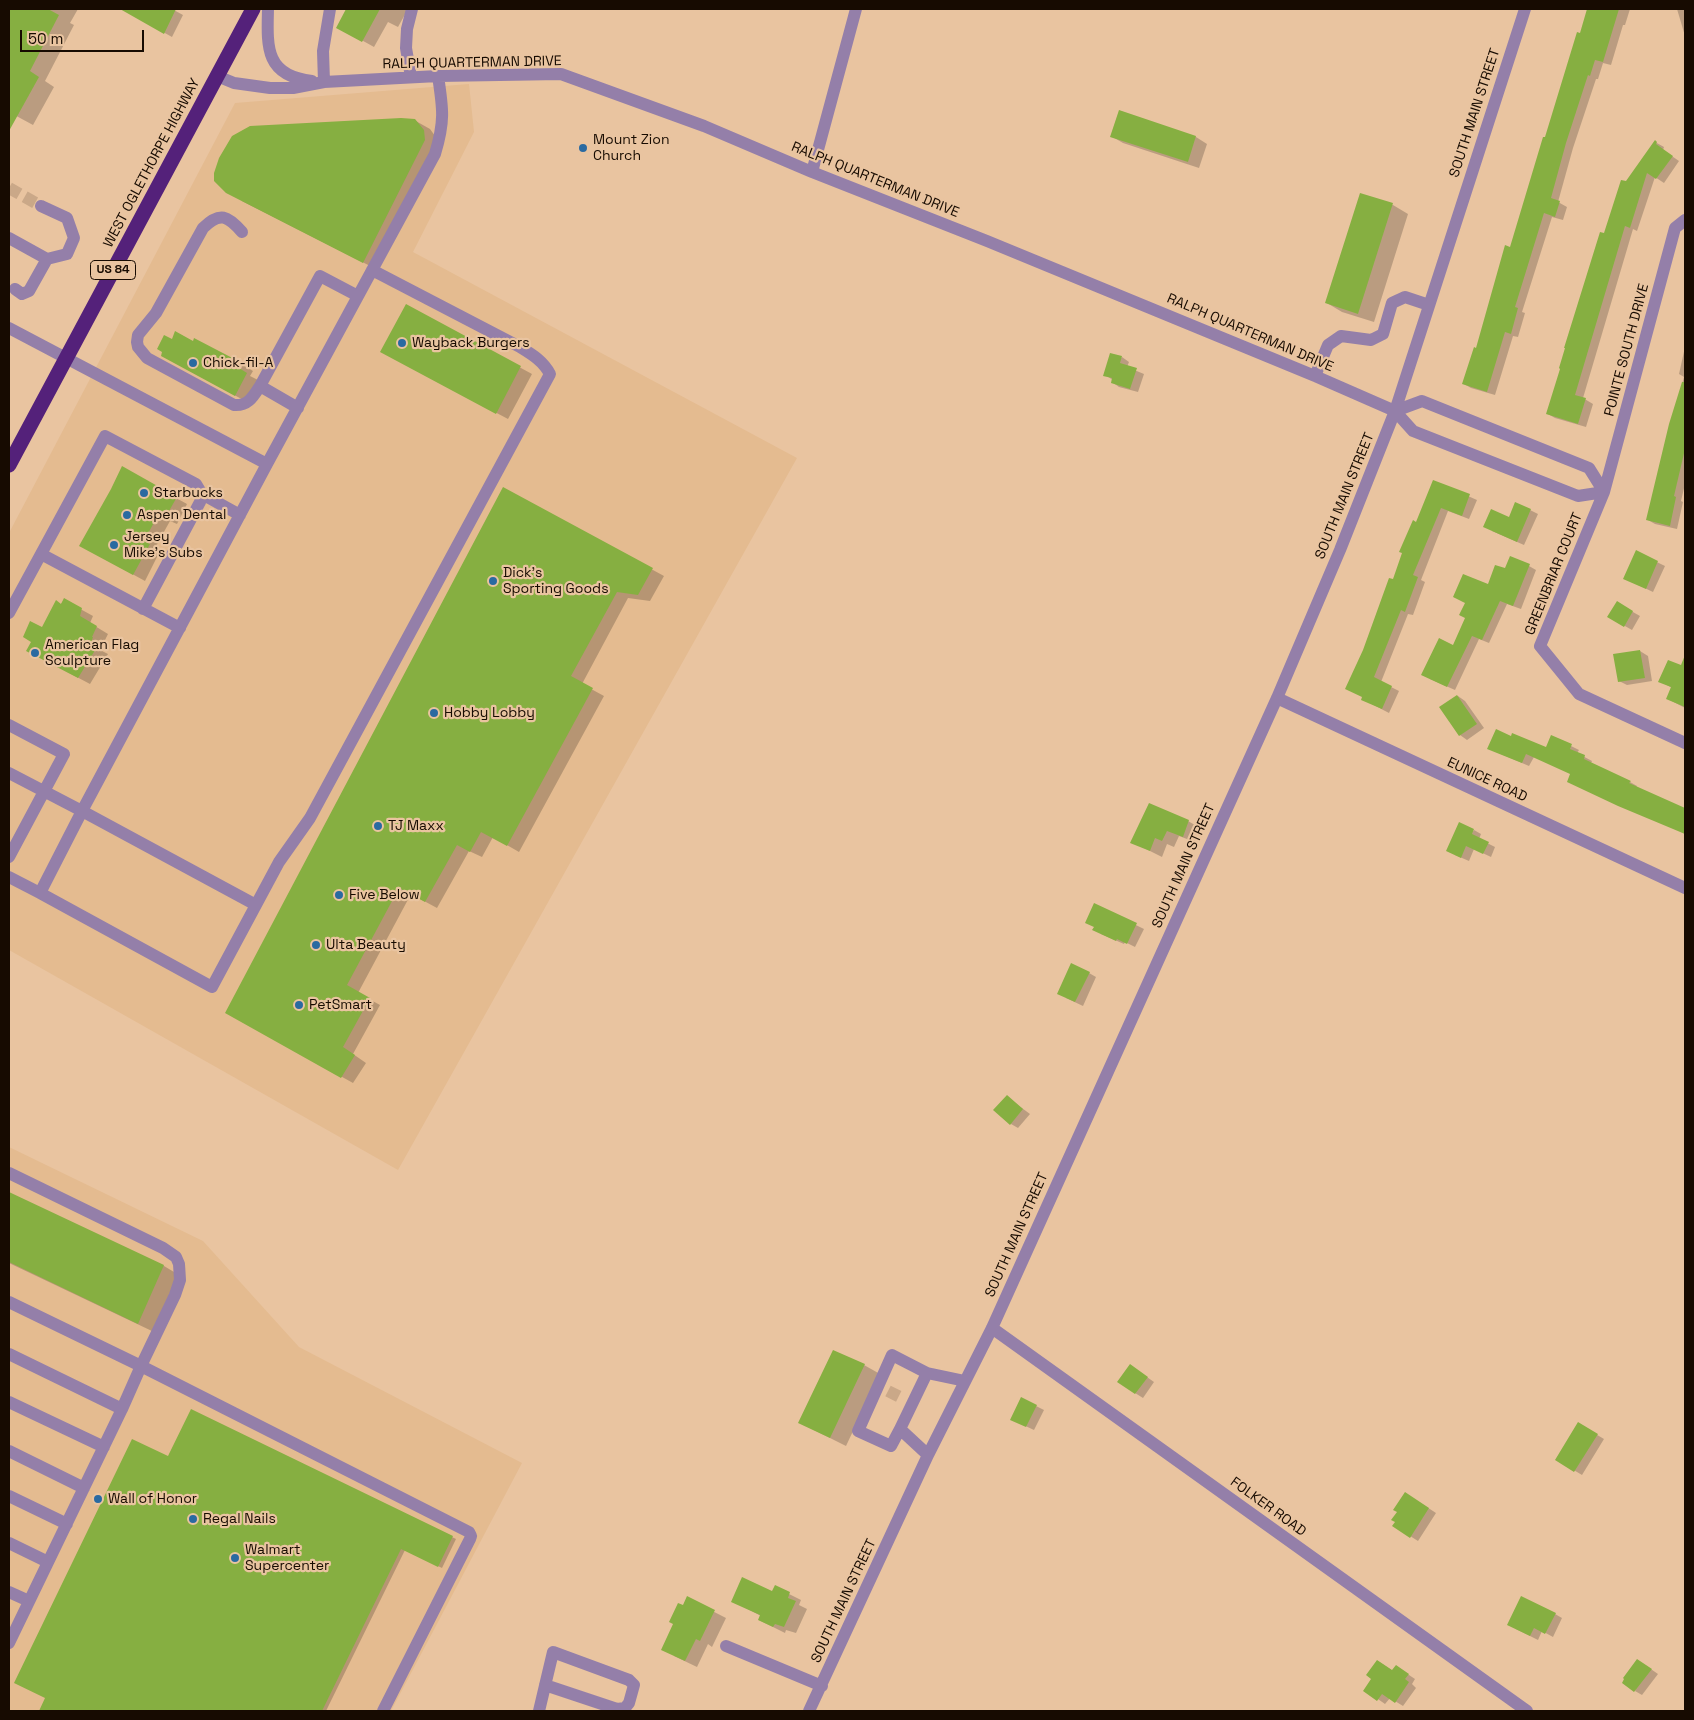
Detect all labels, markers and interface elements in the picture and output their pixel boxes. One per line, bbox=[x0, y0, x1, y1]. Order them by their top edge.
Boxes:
scale bar bbox=[22, 20, 146, 52]
text: 50 m bbox=[28, 29, 63, 48]
street label: SOUTH MAIN STREET bbox=[1446, 46, 1504, 180]
street label: RALPH QUARTERMAN DRIVE bbox=[382, 53, 562, 73]
street label: WEST OGLETHORPE HIGHWAY bbox=[100, 76, 204, 250]
place label: Mount Zion Church bbox=[593, 132, 669, 164]
street label: RALPH QUARTERMAN DRIVE bbox=[789, 139, 961, 221]
marker: Mount Zion Church bbox=[577, 142, 589, 154]
road number: US 84 bbox=[90, 260, 136, 280]
street label: POINTE SOUTH DRIVE bbox=[1601, 282, 1653, 418]
street label: RALPH QUARTERMAN DRIVE bbox=[1164, 290, 1336, 376]
place label: Wayback Burgers bbox=[412, 335, 530, 351]
marker: Wayback Burgers bbox=[396, 337, 408, 349]
place label: Chick-fil-A bbox=[203, 355, 273, 371]
marker: Chick-fil-A bbox=[187, 357, 199, 369]
street label: SOUTH MAIN STREET bbox=[1312, 430, 1378, 562]
place label: Starbucks bbox=[154, 485, 223, 501]
marker: Starbucks bbox=[138, 487, 150, 499]
place label: Aspen Dental bbox=[137, 507, 227, 523]
marker: Aspen Dental bbox=[121, 509, 133, 521]
street label: GREENBRIAR COURT bbox=[1522, 510, 1586, 638]
place label: Jersey Mike's Subs bbox=[124, 529, 203, 562]
marker: Jersey Mike's Subs bbox=[108, 539, 120, 551]
place label: Dick's Sporting Goods bbox=[503, 565, 609, 598]
marker: Dick's Sporting Goods bbox=[487, 575, 499, 587]
place label: American Flag Sculpture bbox=[45, 637, 139, 670]
marker: American Flag Sculpture bbox=[29, 647, 41, 659]
place label: Hobby Lobby bbox=[444, 705, 535, 721]
marker: Hobby Lobby bbox=[428, 707, 440, 719]
street label: EUNICE ROAD bbox=[1444, 754, 1530, 806]
street label: SOUTH MAIN STREET bbox=[1149, 801, 1219, 931]
place label: TJ Maxx bbox=[388, 818, 444, 834]
marker: TJ Maxx bbox=[372, 820, 384, 832]
place label: Five Below bbox=[349, 887, 420, 903]
marker: Five Below bbox=[333, 889, 345, 901]
place label: Ulta Beauty bbox=[326, 937, 406, 953]
marker: Ulta Beauty bbox=[310, 939, 322, 951]
place label: PetSmart bbox=[309, 997, 372, 1013]
marker: PetSmart bbox=[293, 999, 305, 1011]
street label: SOUTH MAIN STREET bbox=[982, 1170, 1052, 1300]
street label: FOLKER ROAD bbox=[1227, 1474, 1309, 1540]
place label: Wall of Honor bbox=[108, 1491, 197, 1507]
marker: Wall of Honor bbox=[92, 1493, 104, 1505]
place label: Regal Nails bbox=[203, 1511, 276, 1527]
marker: Regal Nails bbox=[187, 1513, 199, 1525]
street label: SOUTH MAIN STREET bbox=[808, 1536, 880, 1666]
place label: Walmart Supercenter bbox=[245, 1542, 329, 1574]
marker: Walmart Supercenter bbox=[229, 1552, 241, 1564]

